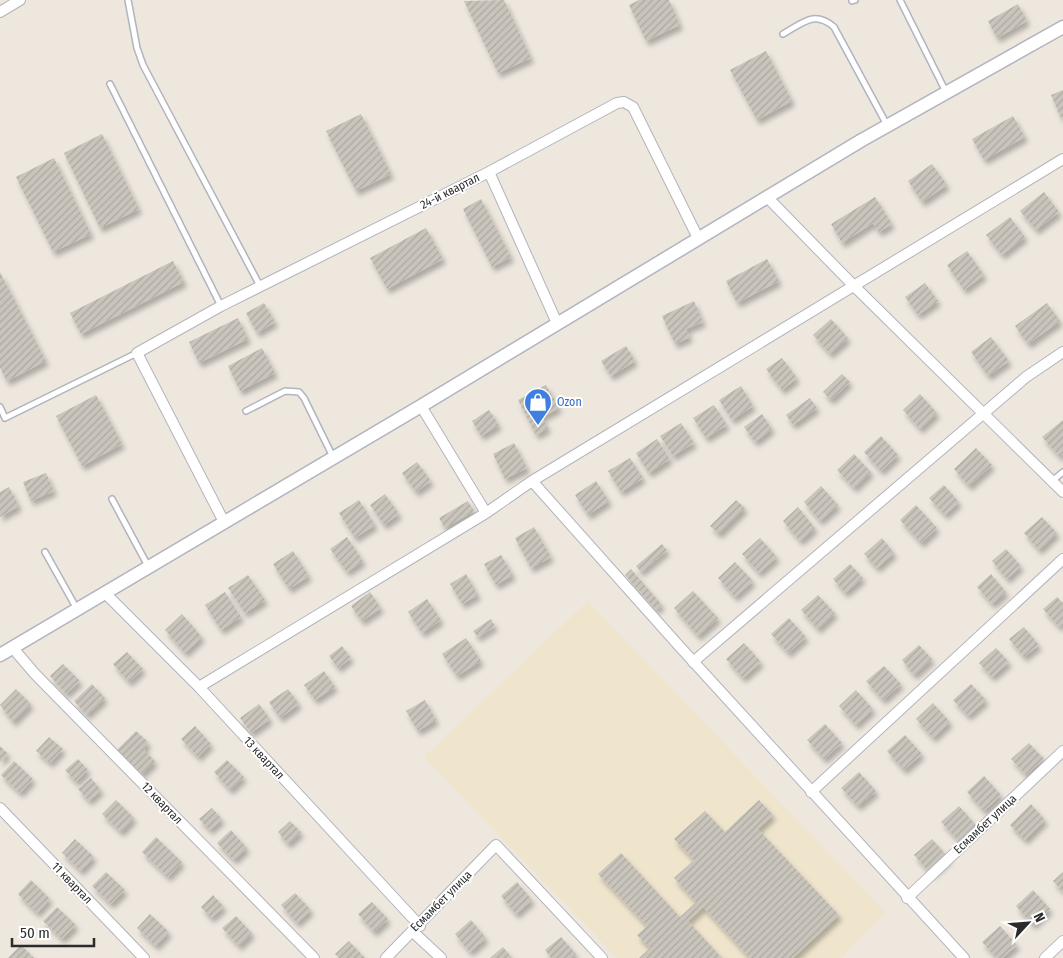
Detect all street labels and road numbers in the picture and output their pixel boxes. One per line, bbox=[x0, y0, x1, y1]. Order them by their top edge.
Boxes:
street label: 24-й квартал bbox=[418, 170, 482, 212]
street label: 13 квартал bbox=[241, 734, 287, 782]
street label: 12 квартал bbox=[139, 779, 185, 827]
street label: Есмамбет улица bbox=[951, 791, 1019, 857]
street label: 11 квартал bbox=[49, 859, 95, 907]
street label: Есмамбет улица bbox=[408, 867, 475, 934]

